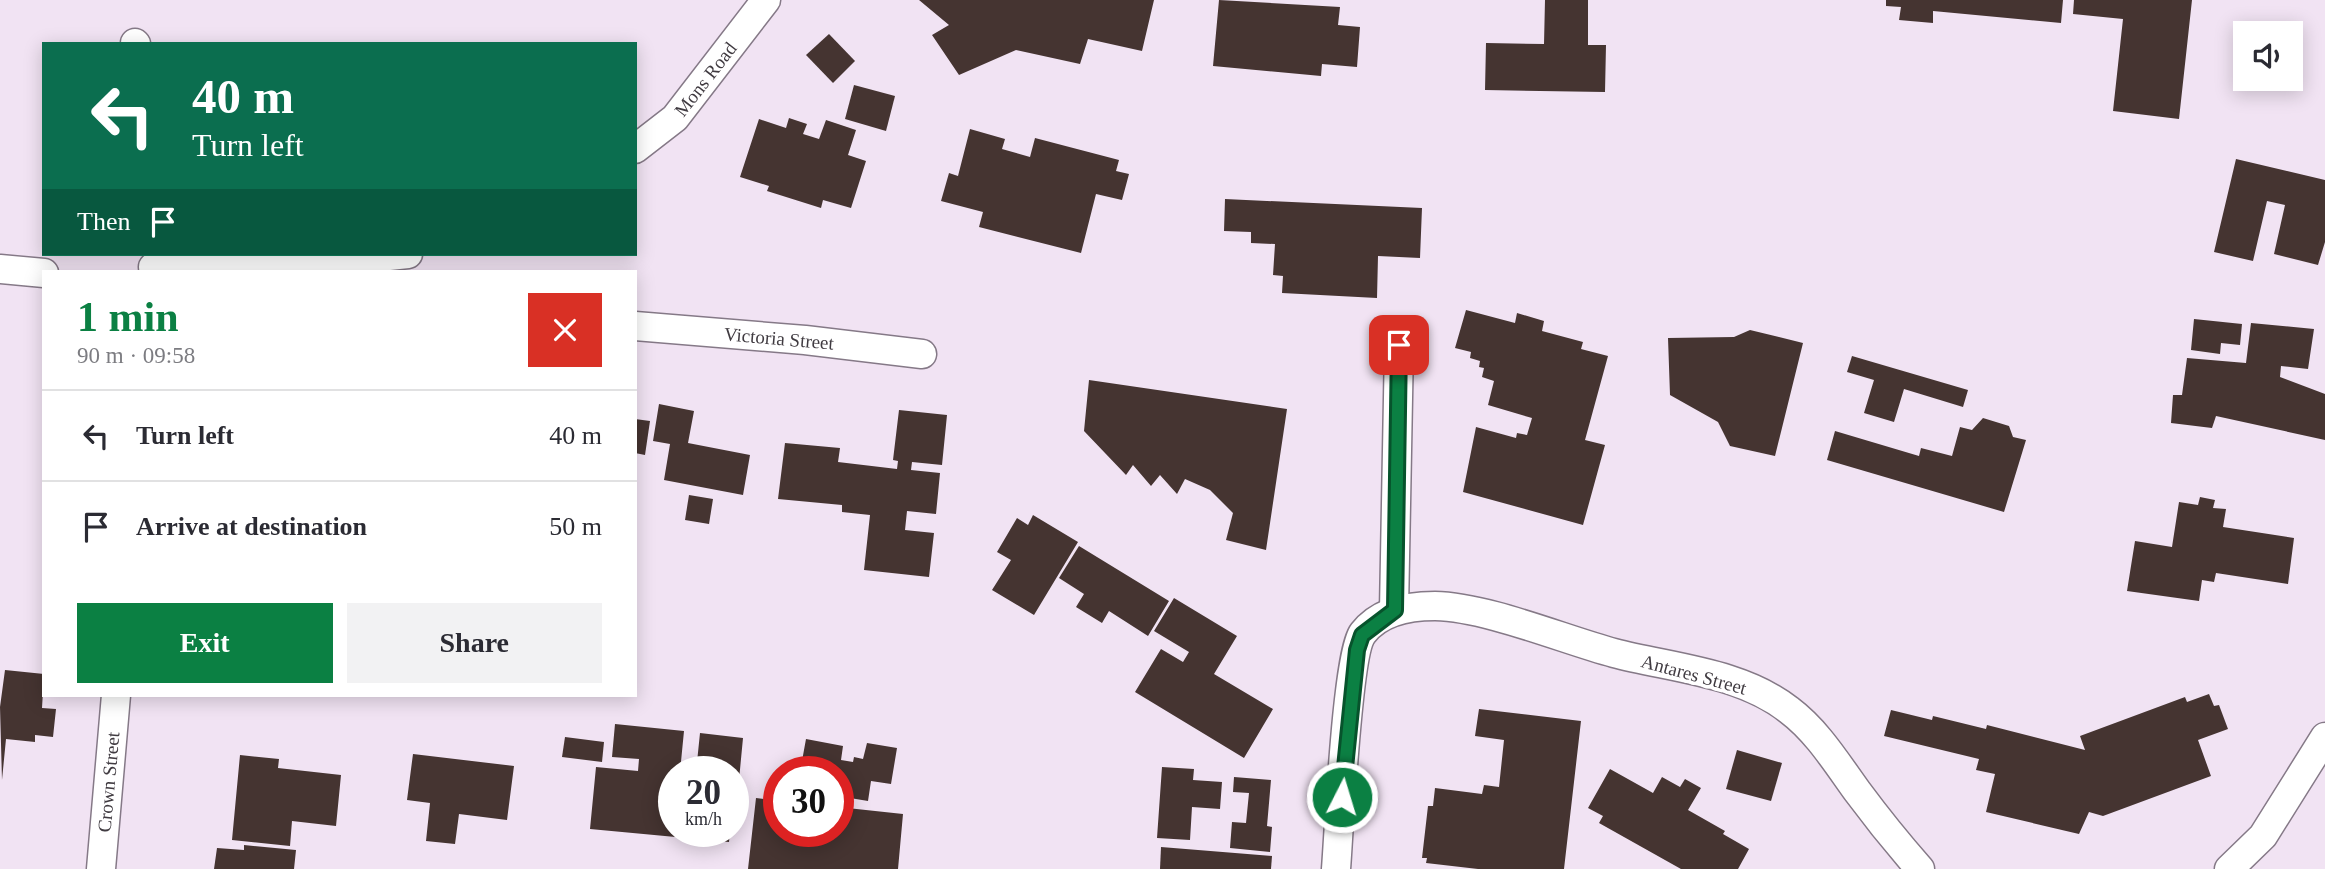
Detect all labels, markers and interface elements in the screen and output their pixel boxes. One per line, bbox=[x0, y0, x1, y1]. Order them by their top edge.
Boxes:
map controls bbox=[2233, 21, 2303, 91]
button: sound bbox=[2233, 21, 2303, 91]
street label: Mons Road bbox=[670, 38, 741, 121]
text: 40 m bbox=[192, 69, 294, 124]
icon: left bbox=[77, 70, 168, 161]
text: Turn left bbox=[192, 127, 304, 163]
icon: arrive bbox=[144, 203, 182, 241]
text: Then bbox=[77, 207, 130, 236]
button: close bbox=[528, 293, 602, 367]
text: 1 min bbox=[77, 294, 179, 340]
pin bbox=[1369, 315, 1429, 375]
street label: Victoria Street bbox=[723, 323, 835, 354]
icon: arrive bbox=[1380, 326, 1418, 364]
text: 90 m · 09:58 bbox=[77, 343, 195, 368]
icon: left bbox=[77, 417, 115, 455]
text: Turn left bbox=[136, 421, 234, 450]
text: 40 m bbox=[549, 421, 602, 450]
icon: arrive bbox=[77, 508, 115, 546]
text: Arrive at destination bbox=[136, 512, 367, 541]
text: 50 m bbox=[549, 512, 602, 541]
button: Exit bbox=[77, 603, 333, 683]
button: Share bbox=[347, 603, 602, 683]
street label: Antares Street bbox=[1639, 650, 1750, 699]
street label: Crown Street bbox=[94, 730, 123, 833]
speed limit sign: 30 bbox=[763, 756, 854, 847]
position arrow bbox=[1305, 760, 1379, 834]
text: 20 bbox=[686, 773, 721, 812]
text: km/h bbox=[685, 809, 722, 829]

